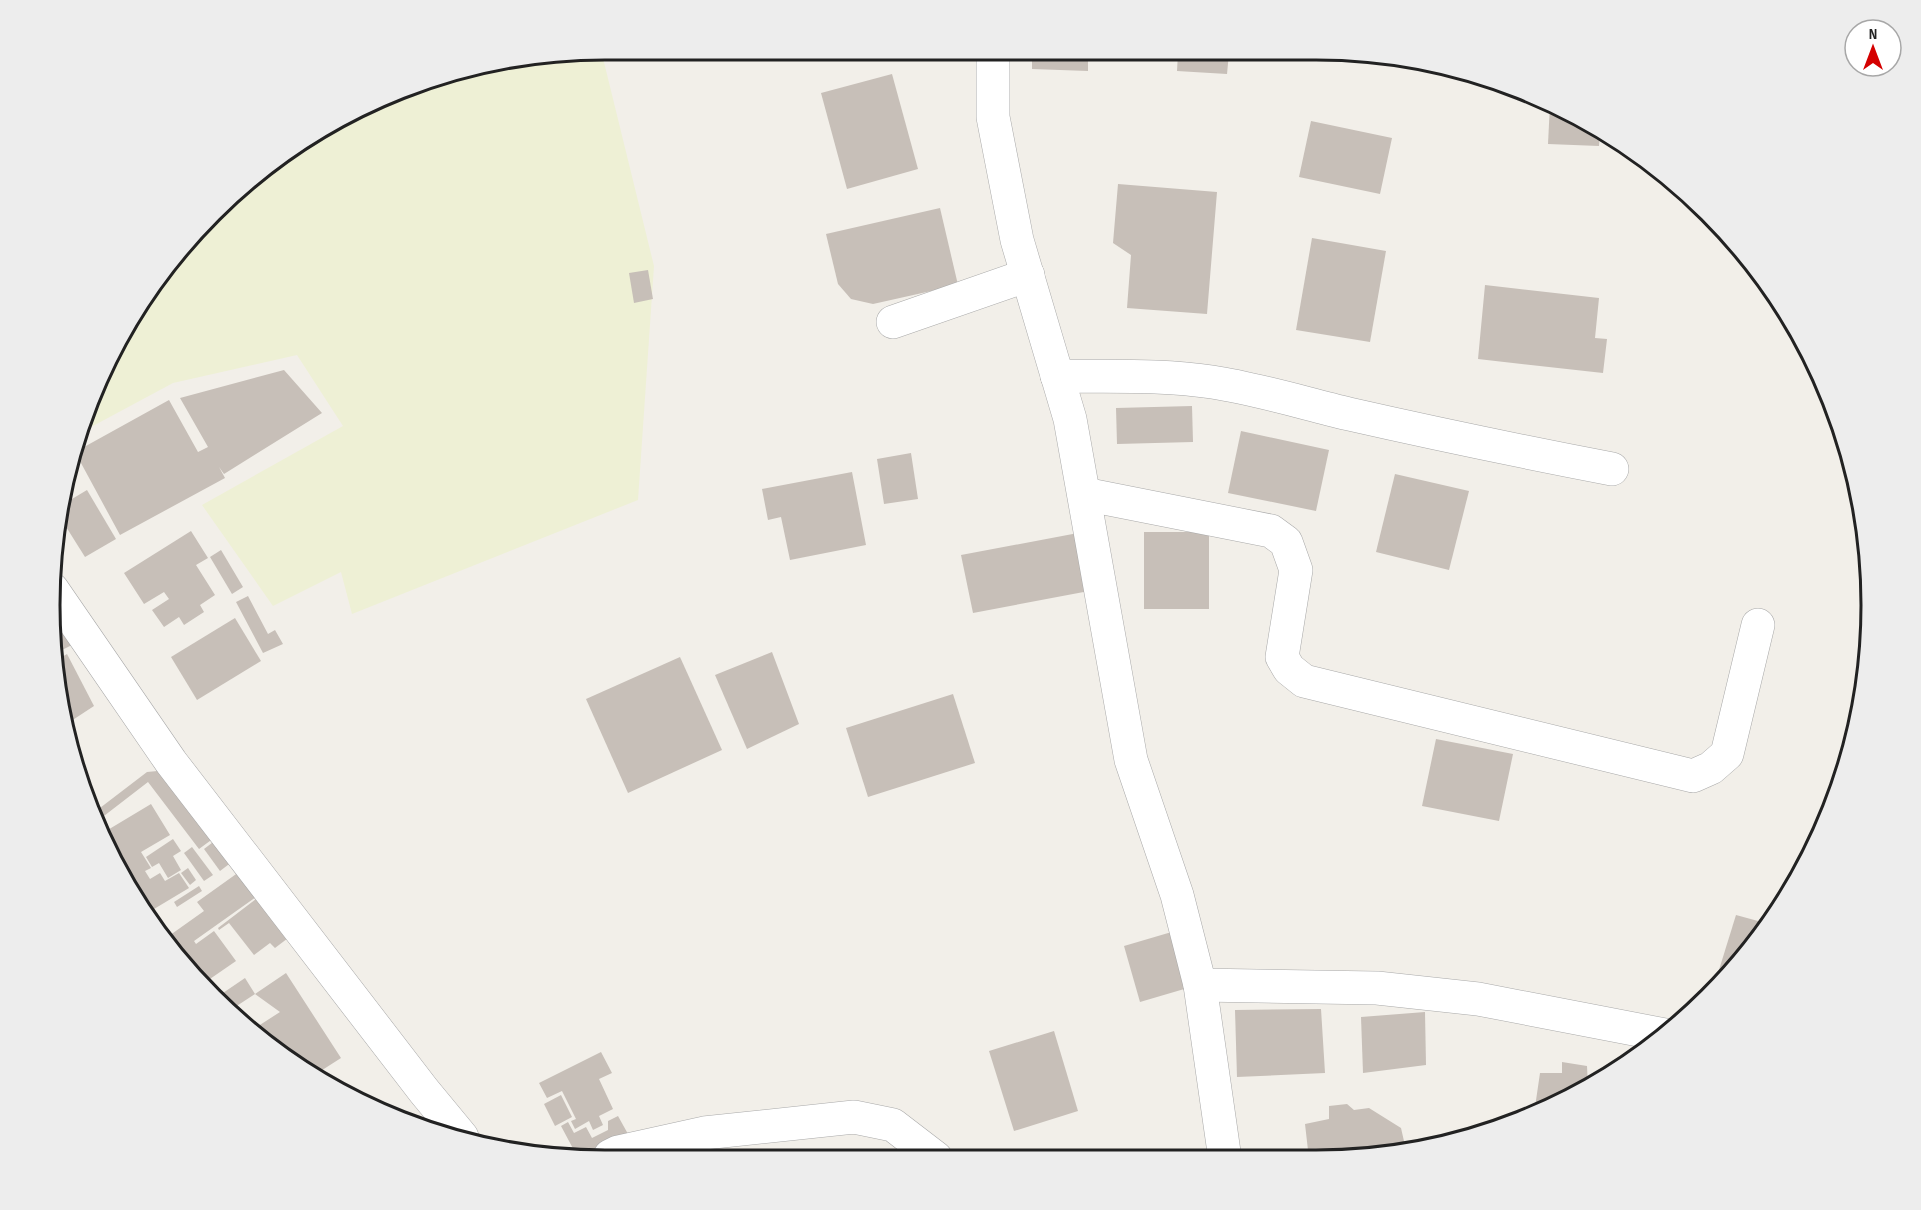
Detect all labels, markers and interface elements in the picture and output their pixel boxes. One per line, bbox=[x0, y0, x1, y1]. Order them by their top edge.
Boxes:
north arrow bbox=[1843, 18, 1903, 78]
text: N bbox=[1869, 25, 1877, 44]

